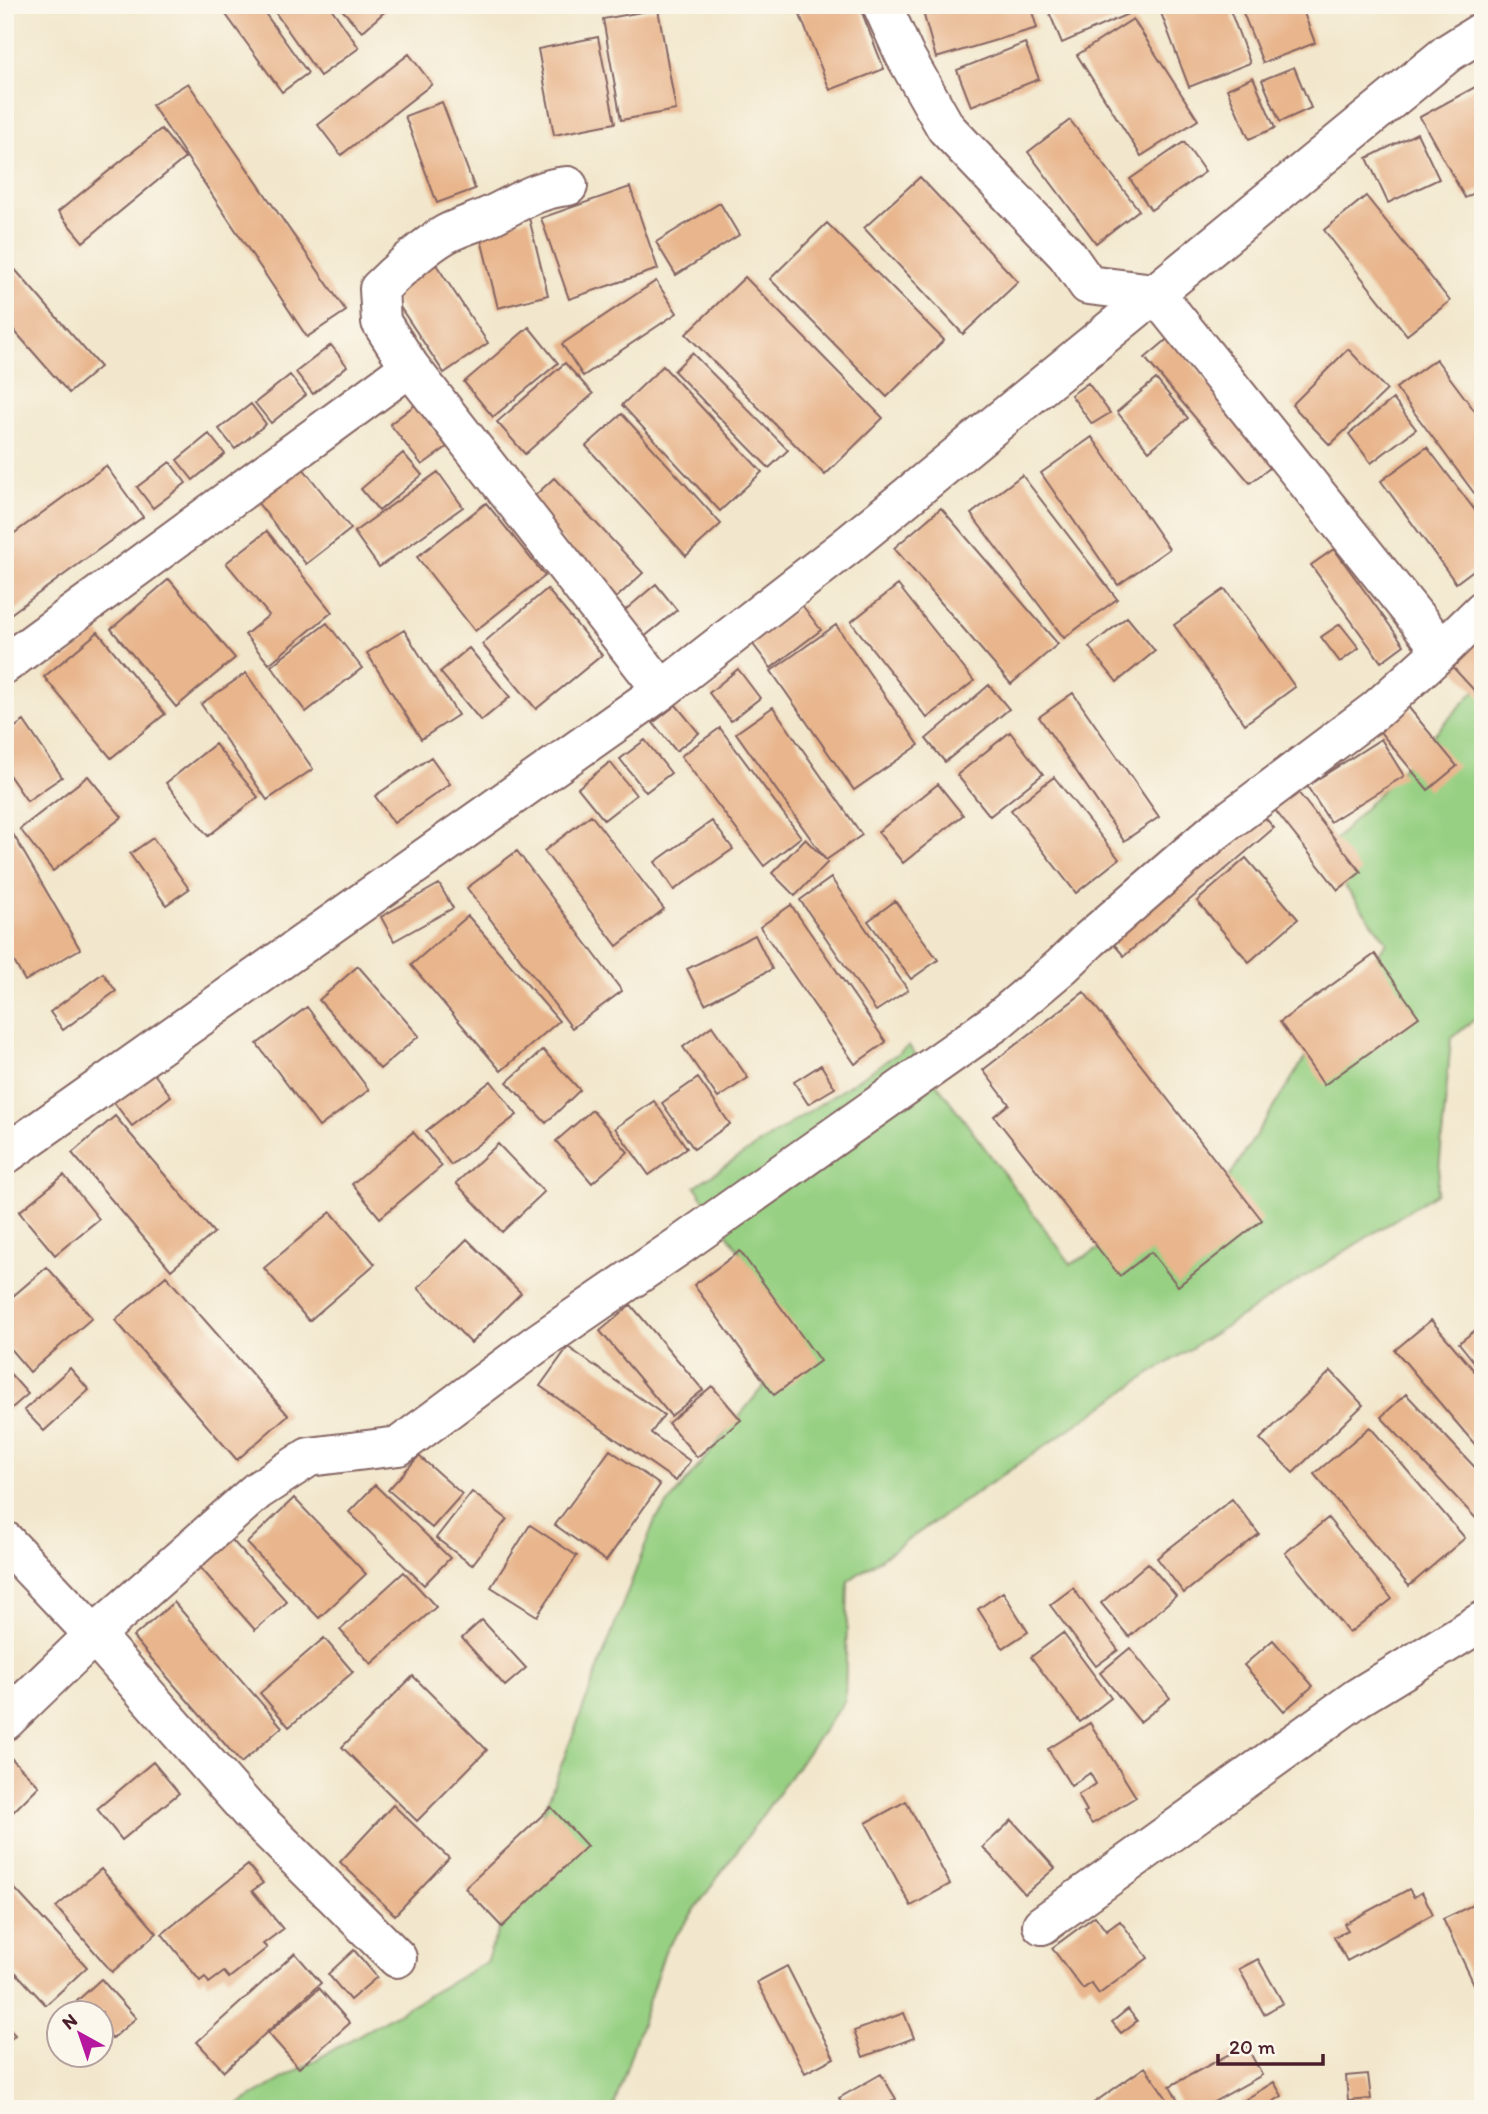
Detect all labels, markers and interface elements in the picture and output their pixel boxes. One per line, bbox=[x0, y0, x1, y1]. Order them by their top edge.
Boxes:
north arrow bbox=[46, 1998, 116, 2068]
text: N bbox=[57, 2008, 82, 2034]
scale bar bbox=[1218, 2023, 1324, 2067]
text: 20 m bbox=[1229, 2034, 1276, 2059]

